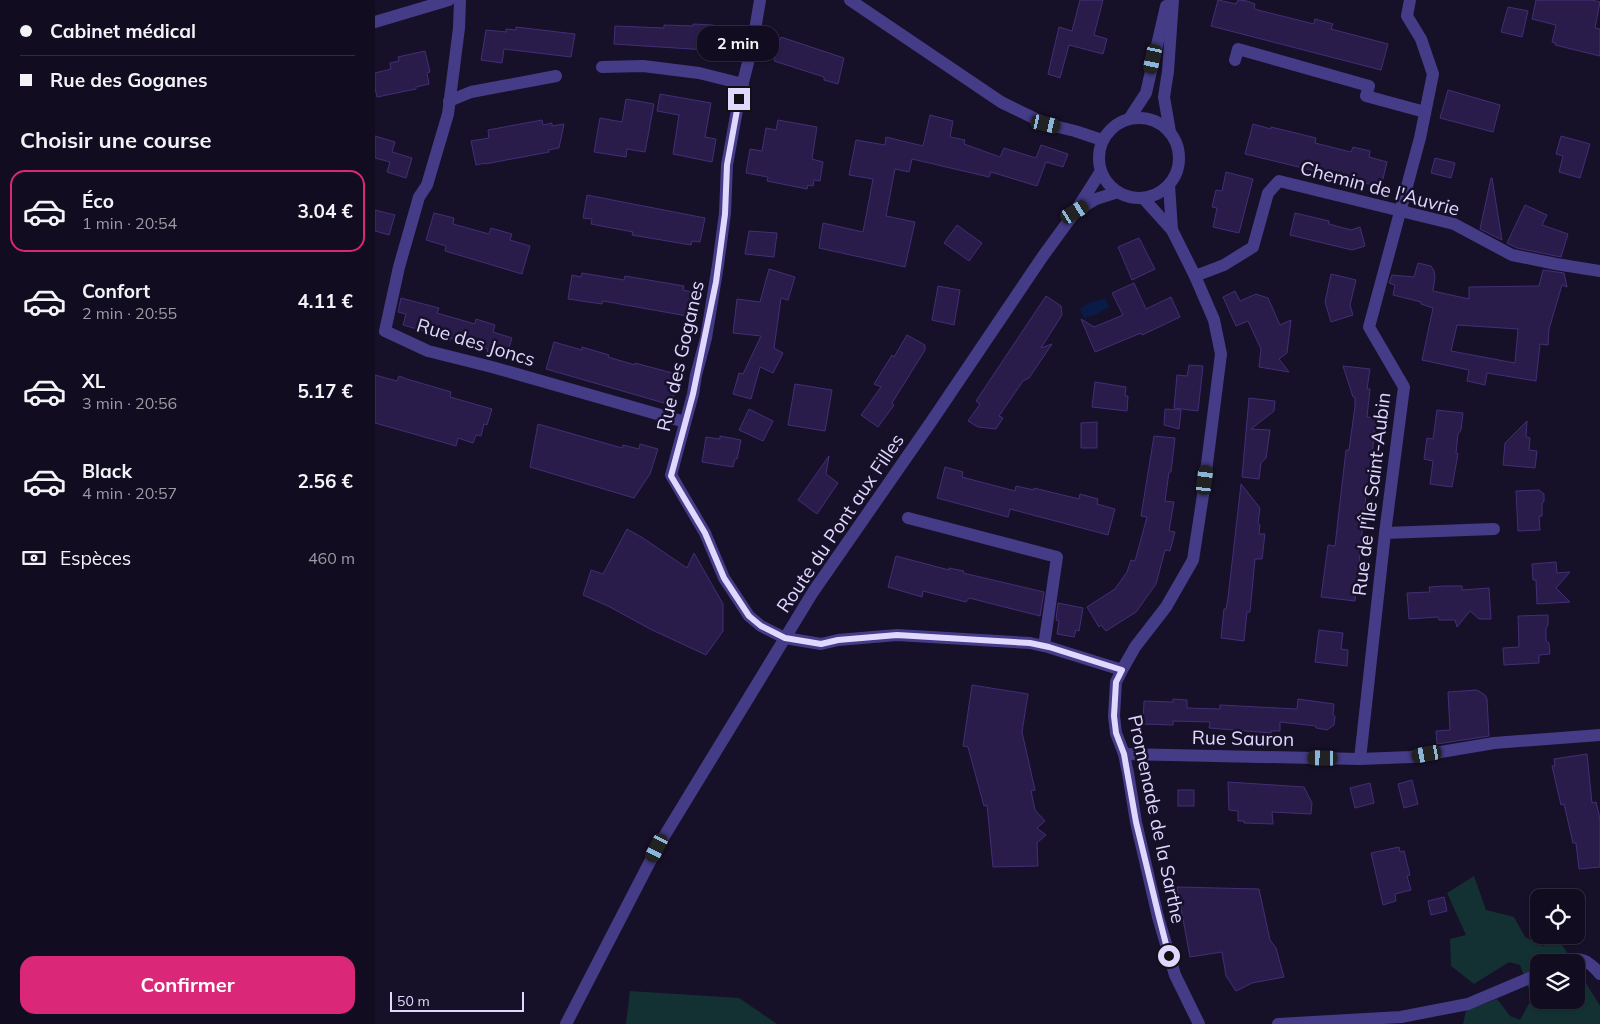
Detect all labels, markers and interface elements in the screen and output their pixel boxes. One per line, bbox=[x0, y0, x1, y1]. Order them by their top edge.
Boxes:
text: Cabinet médical bbox=[50, 19, 196, 43]
callout: 2 min bbox=[698, 27, 780, 62]
text: 2 min bbox=[717, 33, 759, 53]
car bbox=[1142, 43, 1163, 75]
text: Rue des Goganes bbox=[50, 68, 208, 92]
route end bbox=[728, 88, 750, 110]
car bbox=[1029, 113, 1062, 135]
text: Choisir une course bbox=[20, 126, 212, 154]
street label: Chemin de l'Auvrie bbox=[1298, 155, 1462, 221]
icon: car bbox=[22, 189, 67, 234]
text: Éco bbox=[82, 189, 114, 213]
car bbox=[1058, 198, 1091, 226]
text: 3.04 € bbox=[297, 199, 353, 223]
text: 1 min · 20:54 bbox=[82, 213, 177, 233]
street label: Rue des Goganes bbox=[651, 278, 709, 434]
icon: car bbox=[22, 279, 67, 324]
text: Confort bbox=[82, 279, 150, 303]
text: 4.11 € bbox=[297, 289, 353, 313]
text: 2 min · 20:55 bbox=[82, 303, 177, 323]
street label: Rue des Joncs bbox=[414, 313, 538, 371]
icon: car bbox=[22, 369, 67, 414]
text: XL bbox=[82, 369, 105, 393]
text: 5.17 € bbox=[297, 379, 353, 403]
street label: Rue de l'Île Saint-Aubin bbox=[1347, 391, 1395, 597]
text: 3 min · 20:56 bbox=[82, 393, 177, 413]
street label: Route du Pont aux Filles bbox=[771, 429, 909, 617]
icon: car bbox=[22, 459, 67, 504]
text: Black bbox=[82, 459, 132, 483]
car bbox=[1195, 464, 1214, 496]
text: 2.56 € bbox=[297, 469, 353, 493]
text: 4 min · 20:57 bbox=[82, 483, 177, 503]
icon: cash bbox=[20, 544, 48, 572]
text: Espèces bbox=[60, 546, 131, 570]
text: 460 m bbox=[308, 548, 355, 568]
street label: Promenade de la Sarthe bbox=[1123, 713, 1191, 925]
street label: Rue Sauron bbox=[1192, 725, 1294, 751]
car bbox=[1410, 744, 1443, 764]
car bbox=[1307, 750, 1338, 766]
car bbox=[643, 831, 670, 865]
map controls bbox=[1530, 889, 1585, 1009]
button: locate bbox=[1530, 889, 1585, 944]
route start bbox=[1158, 945, 1180, 967]
button: layers bbox=[1530, 954, 1585, 1009]
button: Confirmer bbox=[20, 956, 355, 1014]
scale bar bbox=[390, 989, 524, 1012]
text: 50 m bbox=[397, 992, 430, 1010]

